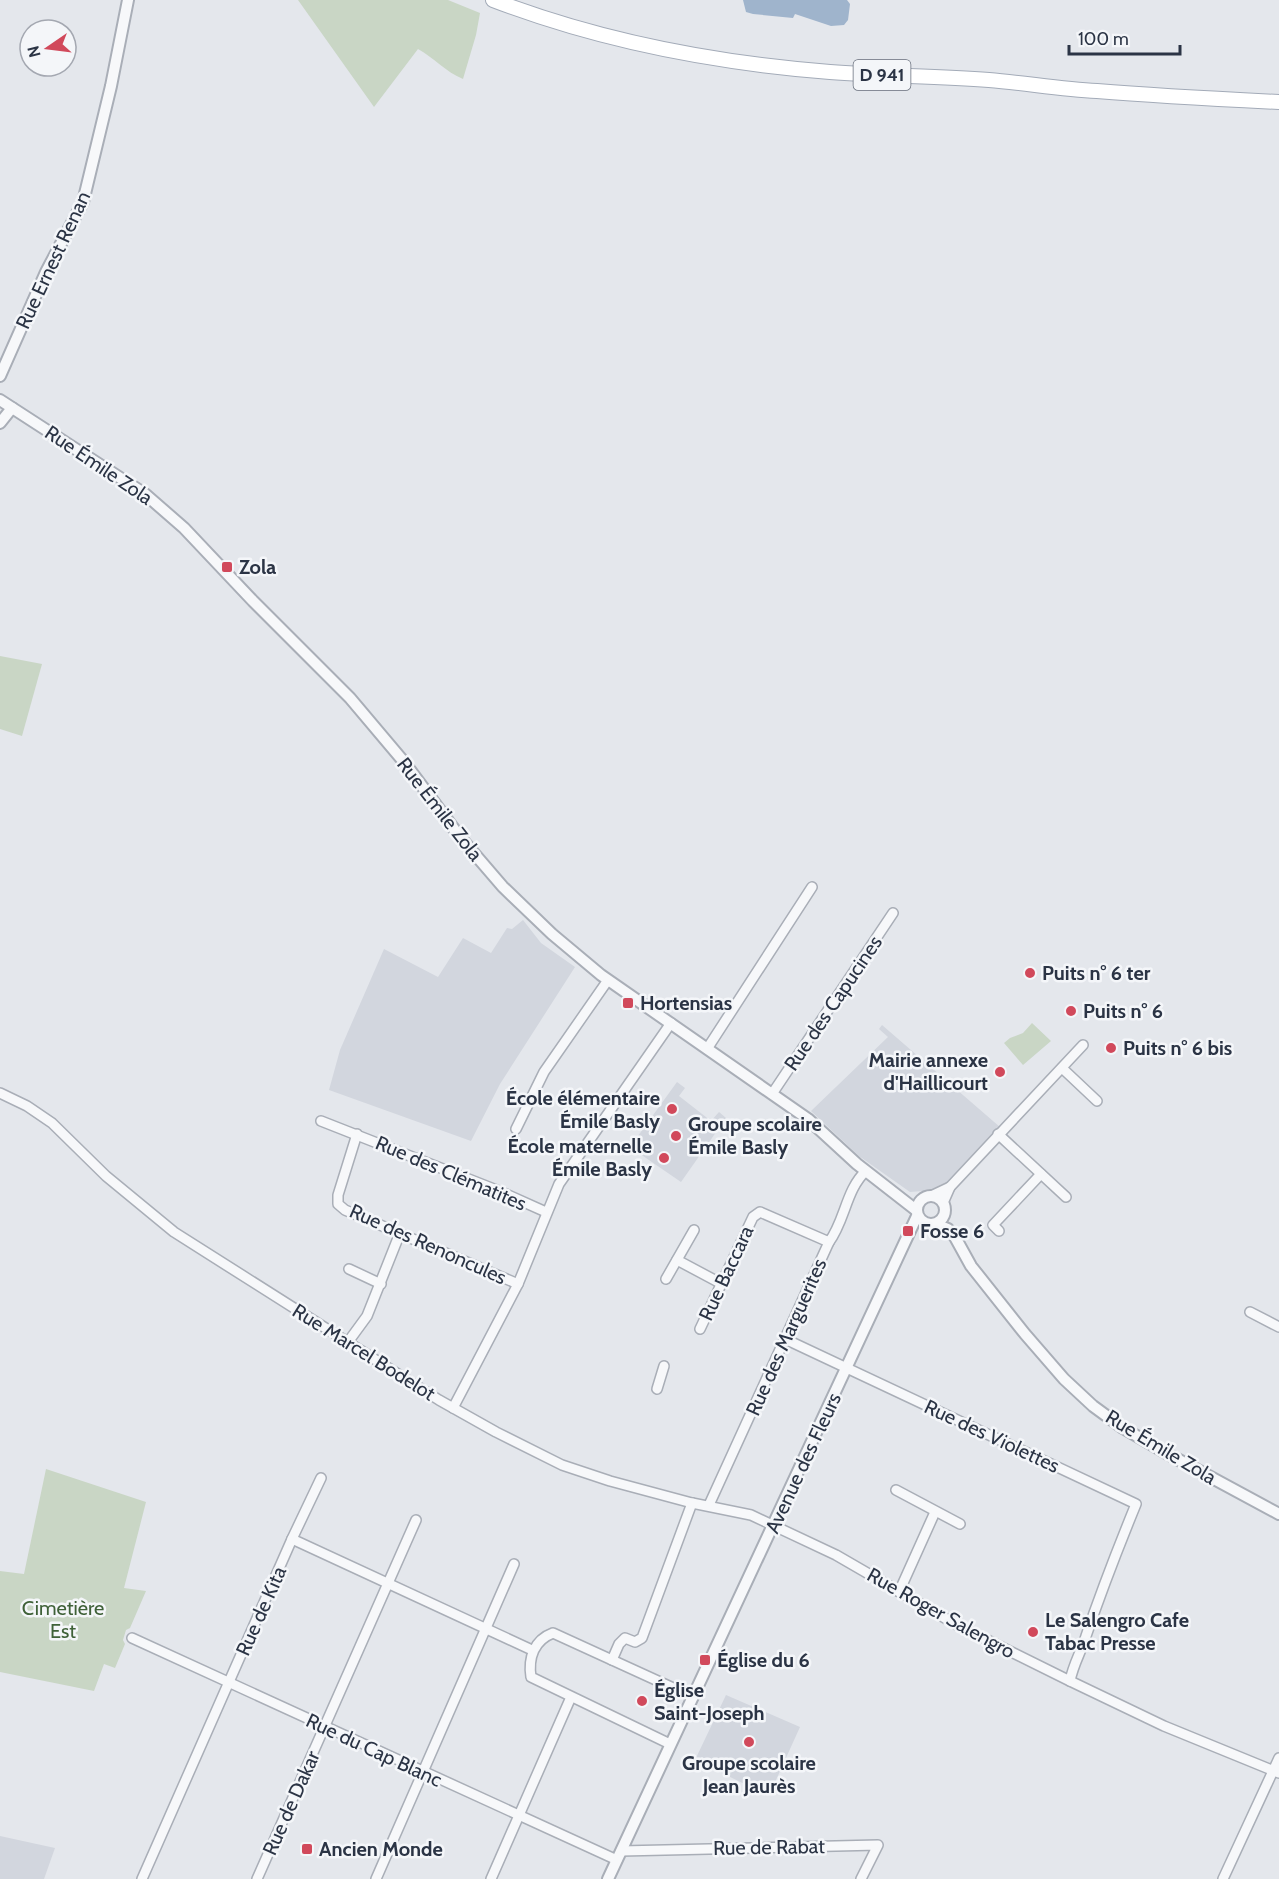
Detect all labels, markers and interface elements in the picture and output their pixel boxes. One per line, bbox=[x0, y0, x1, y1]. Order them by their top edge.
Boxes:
north arrow bbox=[18, 18, 78, 78]
scale bar bbox=[1069, 18, 1180, 56]
text: 100 m bbox=[1078, 28, 1129, 50]
text: N bbox=[23, 44, 45, 59]
road number: D 941 bbox=[854, 60, 910, 90]
street label: Rue Ernest Renan bbox=[11, 187, 95, 333]
street label: Rue Émile Zola bbox=[41, 420, 158, 510]
place label: Zola bbox=[239, 555, 276, 579]
marker: Zola bbox=[220, 560, 234, 574]
street label: Rue Émile Zola bbox=[392, 752, 488, 866]
street label: Rue des Capucines bbox=[779, 931, 887, 1075]
place label: Puits n° 6 ter bbox=[1042, 961, 1151, 985]
marker: Puits n° 6 ter bbox=[1023, 966, 1037, 980]
place label: Hortensias bbox=[640, 991, 732, 1015]
marker: Hortensias bbox=[621, 996, 635, 1010]
place label: Puits n° 6 bbox=[1083, 999, 1163, 1023]
marker: Puits n° 6 bbox=[1064, 1004, 1078, 1018]
place label: Puits n° 6 bis bbox=[1123, 1036, 1232, 1060]
marker: Puits n° 6 bis bbox=[1104, 1041, 1118, 1055]
place label: Mairie annexe d'Haillicourt bbox=[868, 1048, 988, 1095]
marker: Mairie annexe d'Haillicourt bbox=[993, 1065, 1007, 1079]
place label: École élémentaire Émile Basly bbox=[506, 1086, 660, 1133]
marker: École élémentaire Émile Basly bbox=[665, 1102, 679, 1116]
place label: Groupe scolaire Émile Basly bbox=[688, 1112, 822, 1159]
marker: Groupe scolaire Émile Basly bbox=[669, 1129, 683, 1143]
street label: Rue des Clématites bbox=[372, 1130, 530, 1216]
place label: École maternelle Émile Basly bbox=[507, 1134, 652, 1181]
marker: École maternelle Émile Basly bbox=[657, 1151, 671, 1165]
street label: Rue des Renoncules bbox=[346, 1199, 510, 1289]
place label: Fosse 6 bbox=[920, 1219, 984, 1243]
street label: Rue Baccara bbox=[694, 1221, 759, 1324]
marker: Fosse 6 bbox=[901, 1224, 915, 1238]
street label: Rue des Marguerites bbox=[741, 1255, 831, 1419]
street label: Rue Marcel Bodelot bbox=[288, 1298, 440, 1406]
street label: Avenue des Fleurs bbox=[760, 1389, 846, 1537]
street label: Rue des Violettes bbox=[921, 1394, 1063, 1478]
street label: Rue Émile Zola bbox=[1101, 1405, 1221, 1490]
street label: Rue de Kita bbox=[231, 1562, 291, 1659]
street label: Rue Roger Salengro bbox=[863, 1562, 1019, 1664]
park label: Cimetière Est bbox=[22, 1596, 104, 1643]
place label: Le Salengro Cafe Tabac Presse bbox=[1045, 1608, 1189, 1655]
marker: Le Salengro Cafe Tabac Presse bbox=[1026, 1625, 1040, 1639]
place label: Église du 6 bbox=[717, 1648, 810, 1672]
marker: Église du 6 bbox=[698, 1653, 712, 1667]
place label: Église Saint-Joseph bbox=[654, 1678, 765, 1725]
marker: Église Saint-Joseph bbox=[635, 1694, 649, 1708]
street label: Rue du Cap Blanc bbox=[302, 1708, 446, 1792]
marker: Groupe scolaire Jean Jaurès bbox=[742, 1735, 756, 1749]
street label: Rue de Dakar bbox=[257, 1747, 325, 1859]
place label: Groupe scolaire Jean Jaurès bbox=[682, 1751, 816, 1798]
street label: Rue de Rabat bbox=[713, 1834, 825, 1860]
place label: Ancien Monde bbox=[319, 1837, 443, 1861]
marker: Ancien Monde bbox=[300, 1842, 314, 1856]

